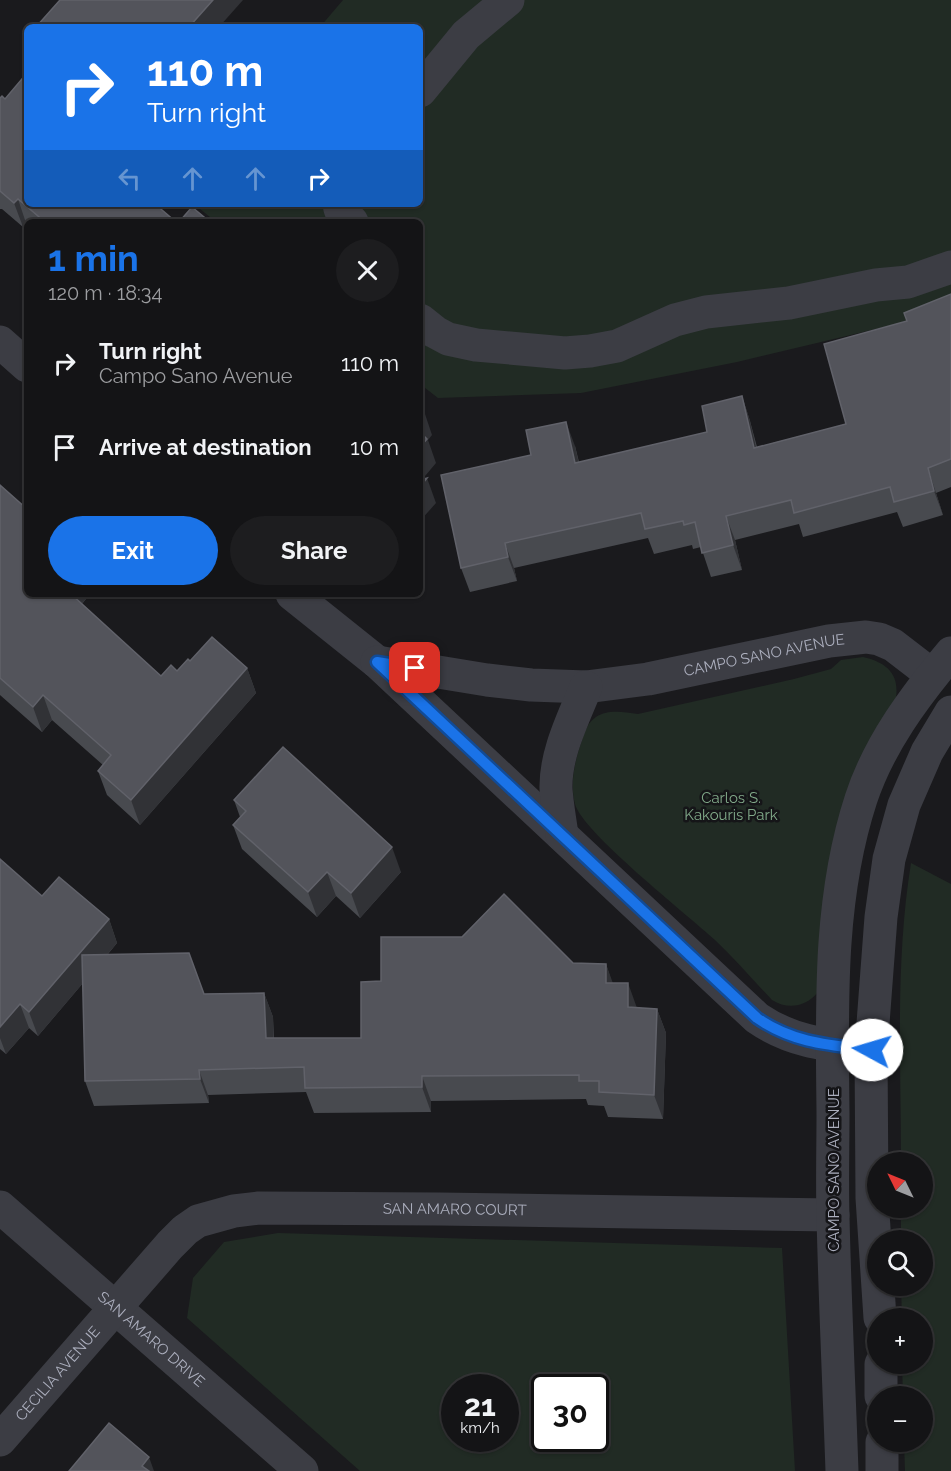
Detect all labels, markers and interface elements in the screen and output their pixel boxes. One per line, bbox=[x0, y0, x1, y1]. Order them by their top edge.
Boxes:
text: 110 m bbox=[147, 47, 263, 96]
icon: right bbox=[48, 48, 126, 126]
text: Turn right bbox=[147, 97, 266, 128]
icon: left bbox=[113, 162, 146, 195]
icon: ahead bbox=[176, 162, 209, 195]
icon: ahead bbox=[239, 162, 272, 195]
icon: right bbox=[302, 162, 335, 195]
text: 1 min bbox=[48, 237, 139, 279]
button: close bbox=[336, 239, 399, 302]
text: 120 m · 18:34 bbox=[48, 281, 162, 305]
text: Turn right bbox=[99, 338, 202, 364]
icon: right bbox=[48, 347, 81, 380]
text: 110 m bbox=[341, 350, 399, 376]
text: Campo Sano Avenue bbox=[99, 364, 293, 388]
icon: arrive bbox=[48, 431, 81, 464]
text: Arrive at destination bbox=[99, 434, 312, 460]
text: 10 m bbox=[350, 434, 399, 460]
button: Exit bbox=[48, 516, 218, 585]
button: Share bbox=[230, 516, 399, 585]
street label: CAMPO SANO AVENUE bbox=[682, 630, 846, 680]
pin bbox=[389, 642, 440, 693]
icon: arrive bbox=[398, 651, 431, 684]
park label: Carlos S. Kakouris Park bbox=[684, 789, 778, 824]
position arrow bbox=[840, 1018, 904, 1082]
street label: CAMPO SANO AVENUE bbox=[825, 1088, 843, 1252]
north arrow bbox=[867, 1152, 933, 1218]
map controls bbox=[867, 1152, 933, 1452]
street label: SAN AMARO COURT bbox=[383, 1200, 527, 1219]
button: search bbox=[867, 1230, 933, 1296]
street label: SAN AMARO DRIVE bbox=[94, 1288, 208, 1391]
button: + bbox=[867, 1308, 933, 1374]
street label: CECILIA AVENUE bbox=[12, 1323, 104, 1425]
speed limit sign: 30 bbox=[531, 1374, 609, 1452]
button: − bbox=[867, 1386, 933, 1452]
text: 21 bbox=[464, 1388, 496, 1423]
text: km/h bbox=[460, 1419, 500, 1437]

